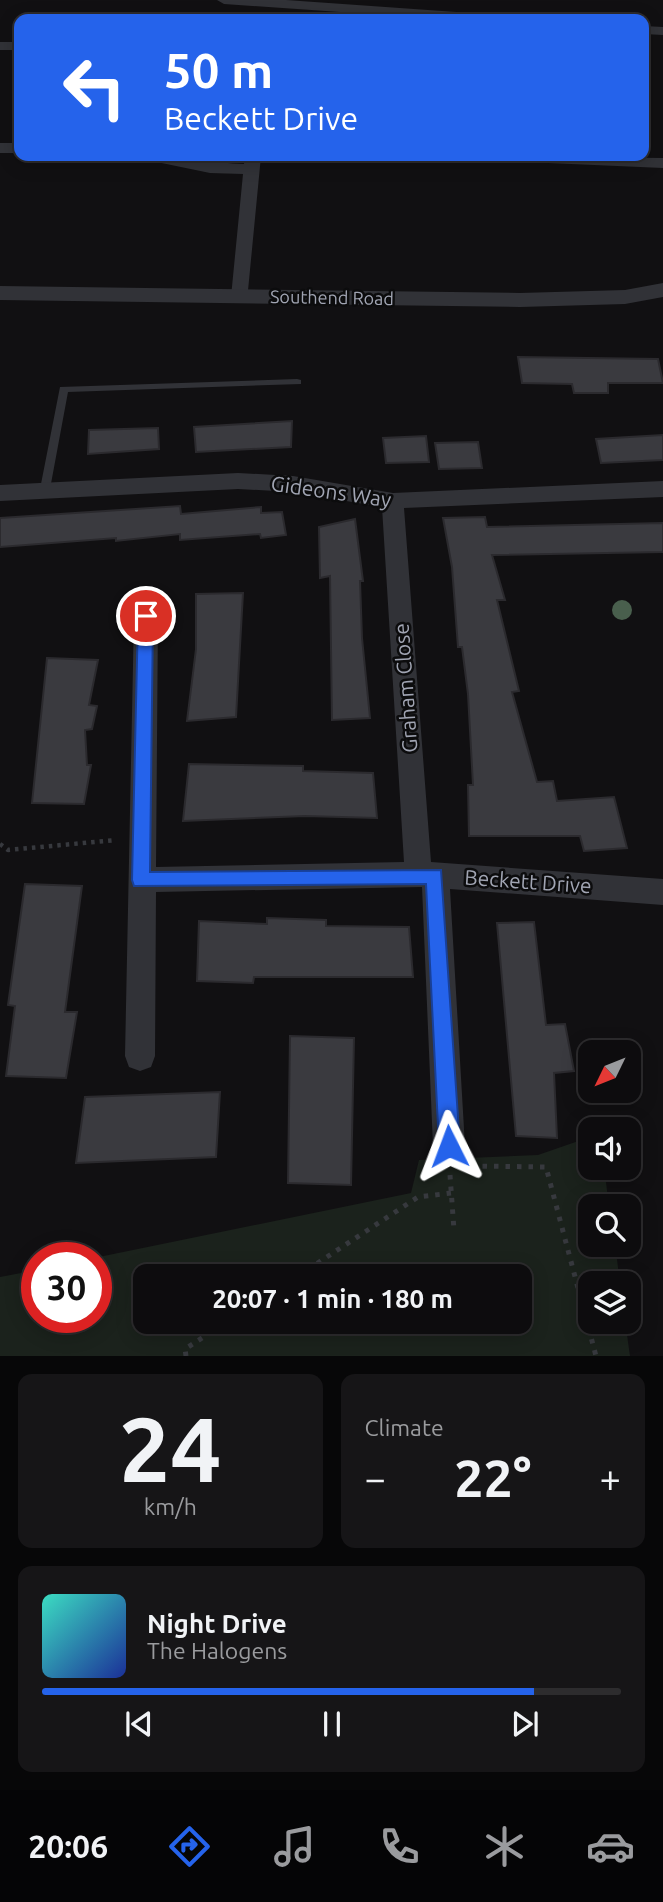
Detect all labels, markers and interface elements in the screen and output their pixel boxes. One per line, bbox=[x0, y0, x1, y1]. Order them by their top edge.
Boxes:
icon: left bbox=[49, 42, 140, 133]
text: 50 m bbox=[164, 42, 273, 97]
text: Beckett Drive bbox=[164, 100, 358, 136]
street label: Southend Road bbox=[270, 286, 394, 308]
street label: Gideons Way bbox=[270, 471, 393, 511]
pin bbox=[116, 586, 176, 646]
icon: arrive bbox=[127, 597, 165, 635]
street label: Graham Close bbox=[389, 623, 421, 754]
street label: Beckett Drive bbox=[464, 865, 593, 897]
north arrow bbox=[578, 1040, 640, 1102]
map controls bbox=[578, 1040, 641, 1334]
position arrow bbox=[412, 1109, 486, 1183]
button: sound bbox=[578, 1117, 641, 1180]
button: search bbox=[578, 1194, 641, 1257]
speed limit sign: 30 bbox=[21, 1242, 112, 1333]
button: layers bbox=[578, 1271, 641, 1334]
text: 20:07 · 1 min · 180 m bbox=[212, 1284, 453, 1313]
text: 24 bbox=[119, 1397, 222, 1499]
text: Climate bbox=[365, 1415, 444, 1440]
text: 22° bbox=[454, 1449, 531, 1507]
text: − bbox=[365, 1457, 386, 1499]
text: + bbox=[600, 1457, 621, 1499]
text: km/h bbox=[144, 1494, 197, 1519]
text: Night Drive bbox=[147, 1609, 287, 1638]
text: The Halogens bbox=[147, 1638, 287, 1663]
icon: previous bbox=[120, 1705, 158, 1743]
icon: pause bbox=[313, 1705, 351, 1743]
icon: next bbox=[506, 1705, 544, 1743]
icon: directions bbox=[165, 1822, 214, 1871]
icon: music bbox=[270, 1822, 319, 1871]
icon: phone bbox=[375, 1822, 424, 1871]
icon: climate bbox=[480, 1822, 529, 1871]
icon: car bbox=[586, 1822, 635, 1871]
text: 20:06 bbox=[28, 1828, 108, 1864]

